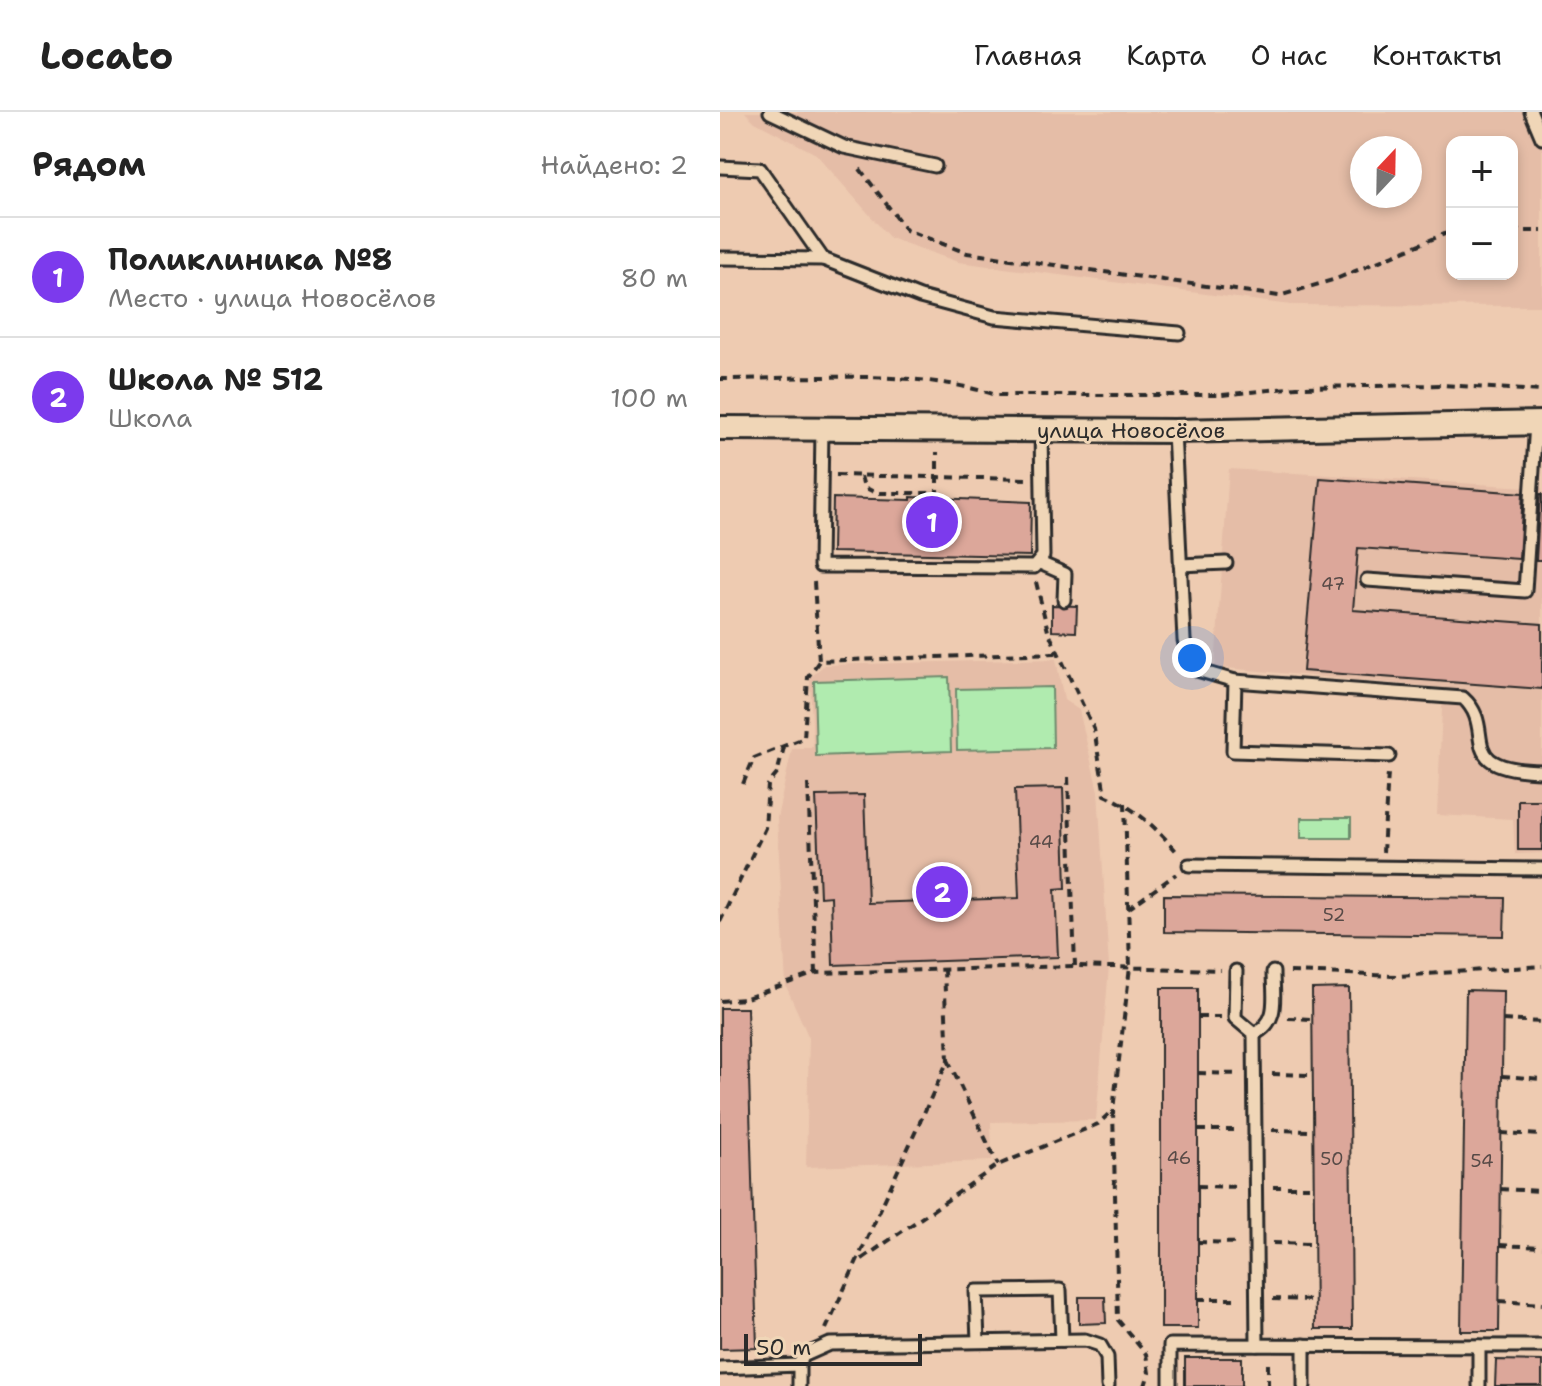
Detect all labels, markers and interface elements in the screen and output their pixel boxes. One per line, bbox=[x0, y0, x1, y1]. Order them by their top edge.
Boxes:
text: Locato bbox=[40, 30, 173, 81]
text: Главная bbox=[974, 36, 1082, 74]
text: Карта bbox=[1126, 36, 1206, 74]
text: О нас bbox=[1250, 36, 1328, 74]
text: Контакты bbox=[1372, 36, 1502, 74]
north arrow bbox=[1350, 136, 1422, 208]
map controls bbox=[1446, 136, 1518, 280]
button: + bbox=[1446, 136, 1518, 208]
text: Рядом bbox=[32, 141, 146, 187]
text: Найдено: 2 bbox=[541, 147, 688, 182]
button: − bbox=[1446, 208, 1518, 280]
text: Поликлиника №8 bbox=[108, 239, 393, 280]
text: 1 bbox=[52, 260, 64, 295]
text: 80 m bbox=[621, 260, 688, 295]
text: Место · улица Новосёлов bbox=[108, 280, 436, 315]
text: Школа № 512 bbox=[108, 359, 323, 400]
text: 2 bbox=[49, 380, 67, 415]
text: 100 m bbox=[610, 380, 688, 415]
text: Школа bbox=[108, 400, 192, 435]
street label: улица Новосёлов bbox=[1037, 416, 1225, 445]
pin: 1 bbox=[906, 492, 958, 552]
house number: 47 bbox=[1321, 572, 1345, 596]
your location bbox=[1172, 638, 1212, 678]
house number: 44 bbox=[1029, 830, 1053, 854]
pin: 2 bbox=[916, 862, 968, 922]
house number: 52 bbox=[1323, 903, 1345, 927]
house number: 46 bbox=[1167, 1146, 1191, 1170]
house number: 50 bbox=[1320, 1147, 1344, 1171]
house number: 54 bbox=[1470, 1149, 1494, 1173]
scale bar bbox=[744, 1330, 922, 1366]
text: 50 m bbox=[756, 1333, 811, 1362]

